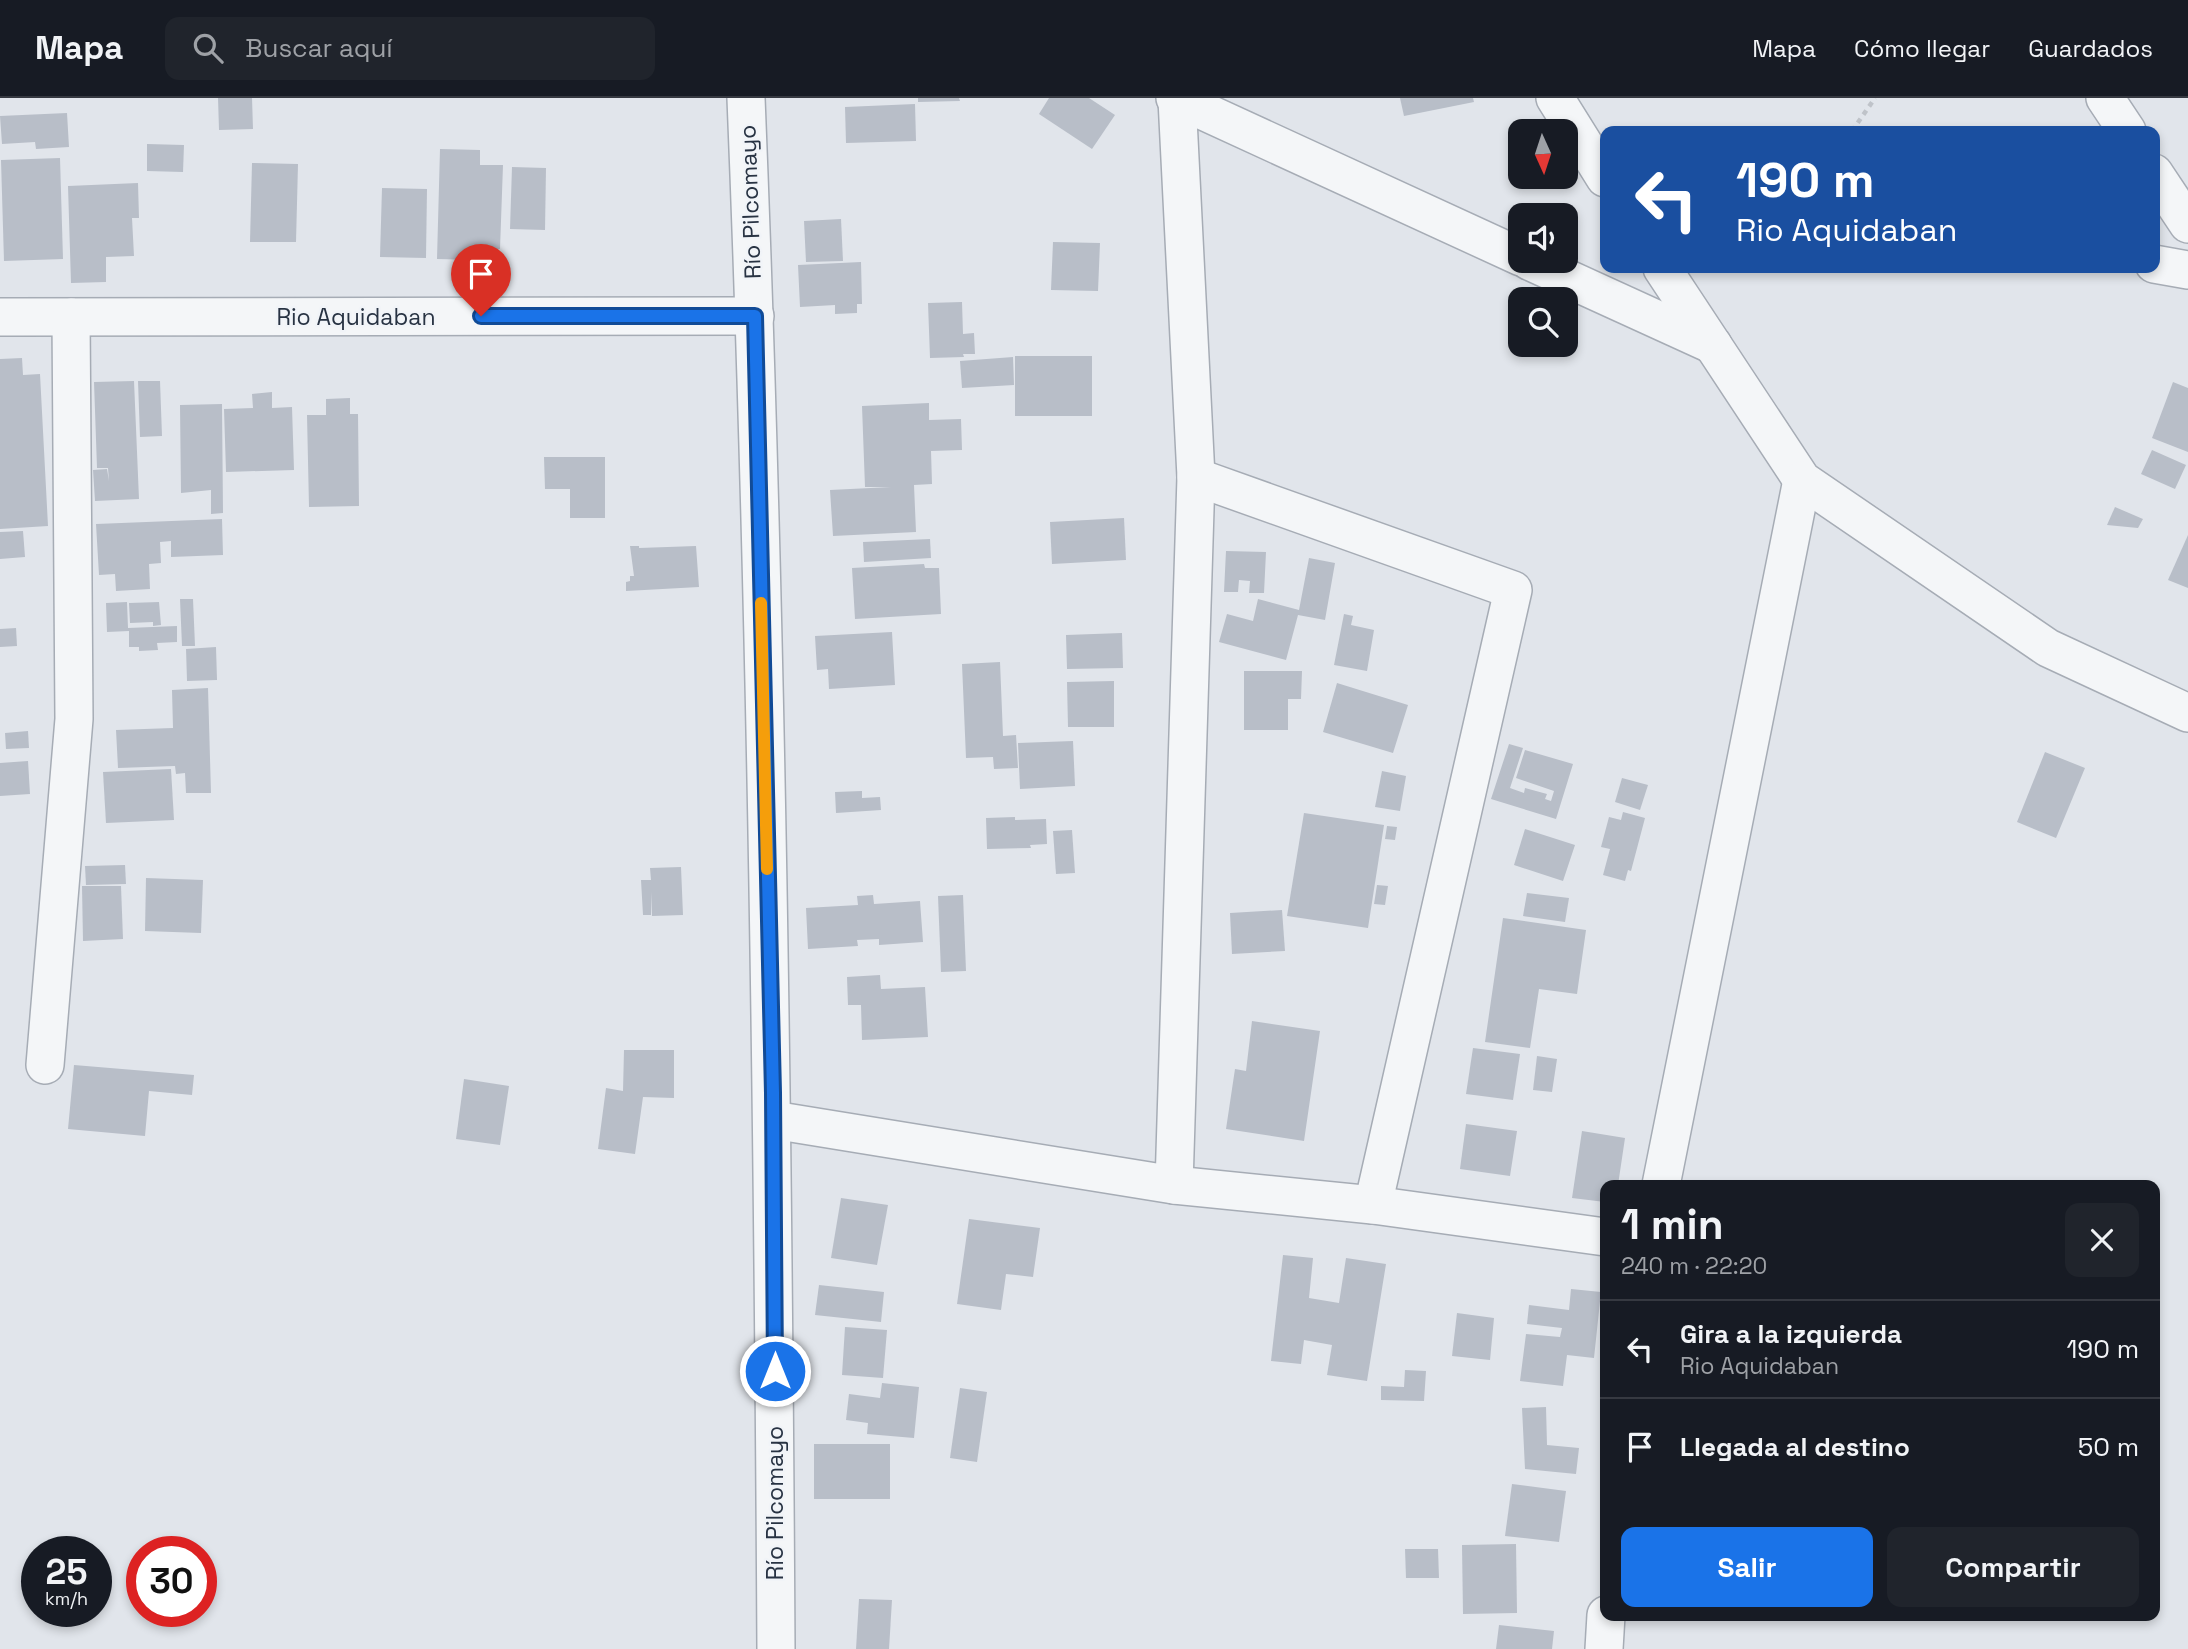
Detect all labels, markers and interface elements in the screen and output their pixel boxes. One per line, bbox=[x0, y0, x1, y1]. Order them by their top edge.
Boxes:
search box bbox=[165, 17, 655, 80]
text: Mapa bbox=[35, 27, 123, 69]
icon: search bbox=[189, 29, 227, 67]
text: Buscar aquí bbox=[245, 31, 393, 65]
text: Mapa bbox=[1752, 33, 1816, 64]
text: Cómo llegar bbox=[1854, 33, 1990, 64]
text: Guardados bbox=[2028, 33, 2153, 64]
north arrow bbox=[1508, 119, 1578, 189]
map controls bbox=[1508, 119, 1578, 357]
street label: Río Pilcomayo bbox=[732, 124, 768, 280]
text: 190 m bbox=[1736, 149, 1874, 211]
icon: left bbox=[1621, 154, 1712, 245]
button: sound bbox=[1508, 203, 1578, 273]
text: Rio Aquidaban bbox=[1736, 210, 1957, 250]
pin bbox=[451, 244, 511, 316]
icon: arrive bbox=[462, 255, 500, 293]
button: search bbox=[1508, 287, 1578, 357]
street label: Rio Aquidaban bbox=[276, 302, 436, 332]
text: 1 min bbox=[1621, 1198, 1724, 1251]
button: close bbox=[2065, 1203, 2139, 1277]
text: 240 m · 22:20 bbox=[1621, 1251, 1767, 1281]
text: Gira a la izquierda bbox=[1680, 1317, 1902, 1351]
icon: left bbox=[1621, 1330, 1659, 1368]
text: 190 m bbox=[2067, 1332, 2139, 1366]
position arrow bbox=[738, 1334, 812, 1408]
text: Rio Aquidaban bbox=[1680, 1351, 1839, 1381]
street label: Río Pilcomayo bbox=[760, 1426, 790, 1580]
icon: arrive bbox=[1621, 1428, 1659, 1466]
text: Llegada al destino bbox=[1680, 1430, 1910, 1464]
text: 50 m bbox=[2078, 1430, 2139, 1464]
button: Salir bbox=[1621, 1527, 1873, 1607]
button: Compartir bbox=[1887, 1527, 2139, 1607]
speed limit sign: 30 bbox=[126, 1536, 217, 1627]
text: 25 bbox=[46, 1550, 87, 1594]
text: km/h bbox=[45, 1587, 88, 1610]

